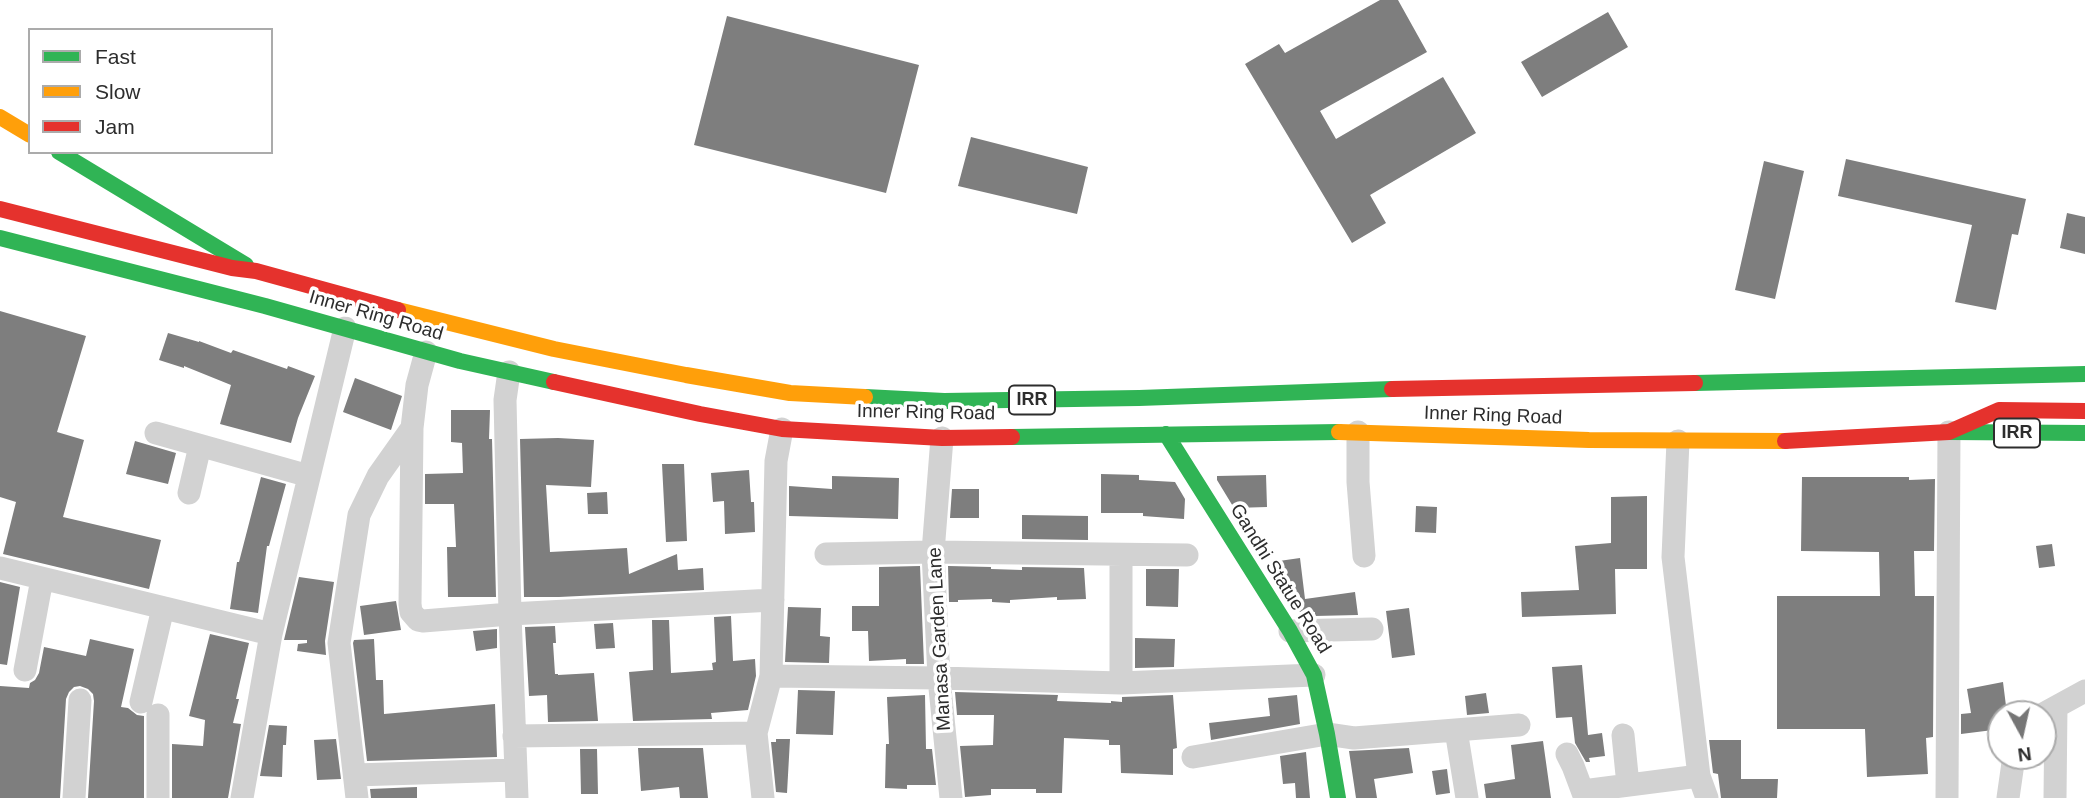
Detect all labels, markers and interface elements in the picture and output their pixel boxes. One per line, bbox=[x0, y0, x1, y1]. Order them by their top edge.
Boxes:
legend bbox=[28, 28, 273, 154]
text: Fast bbox=[95, 45, 136, 68]
text: Slow bbox=[95, 80, 141, 103]
text: Jam bbox=[95, 115, 135, 138]
street label: Inner Ring Road bbox=[306, 286, 446, 346]
road number: IRR bbox=[1009, 386, 1055, 414]
street label: Inner Ring Road bbox=[857, 400, 995, 426]
street label: Inner Ring Road bbox=[1423, 402, 1563, 430]
road number: IRR bbox=[1994, 418, 2040, 447]
street label: Gandhi Statue Road bbox=[1225, 500, 1335, 658]
street label: Manasa Garden Lane bbox=[924, 547, 956, 731]
north arrow bbox=[1987, 700, 2057, 770]
text: N bbox=[2016, 743, 2033, 766]

